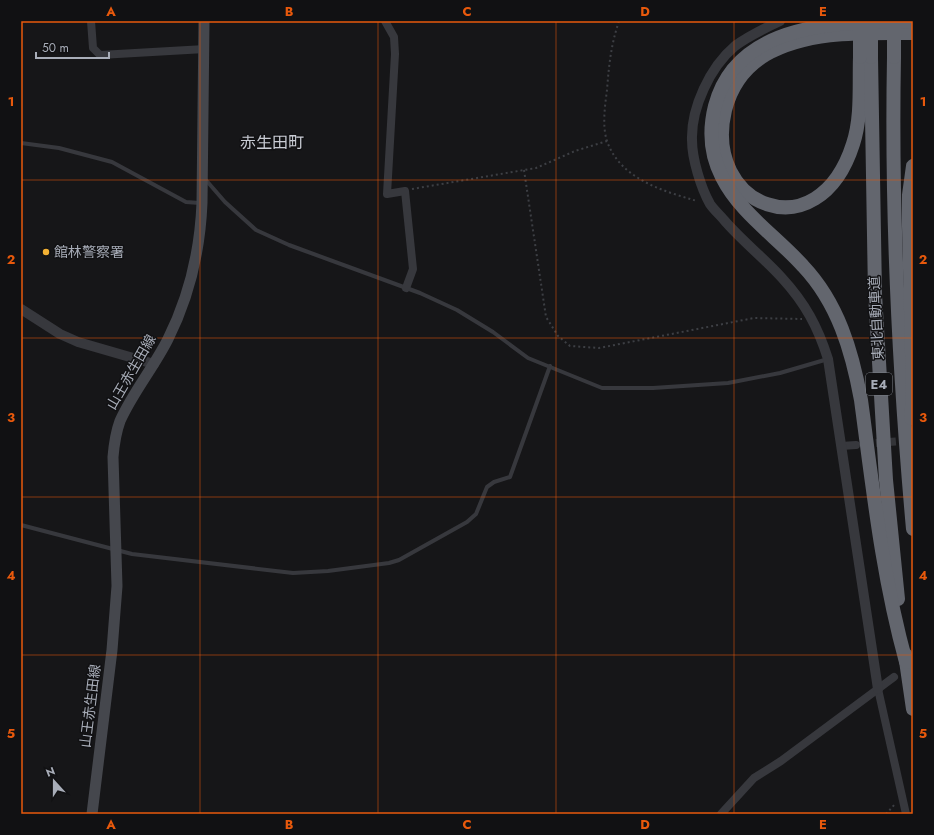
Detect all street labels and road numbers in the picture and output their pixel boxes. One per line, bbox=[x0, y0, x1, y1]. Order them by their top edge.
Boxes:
street label: 東北自動車道 bbox=[864, 276, 888, 360]
street label: 山王赤生田線 bbox=[101, 331, 161, 413]
road number: E4 bbox=[866, 373, 892, 395]
street label: 山王赤生田線 bbox=[75, 663, 105, 749]

